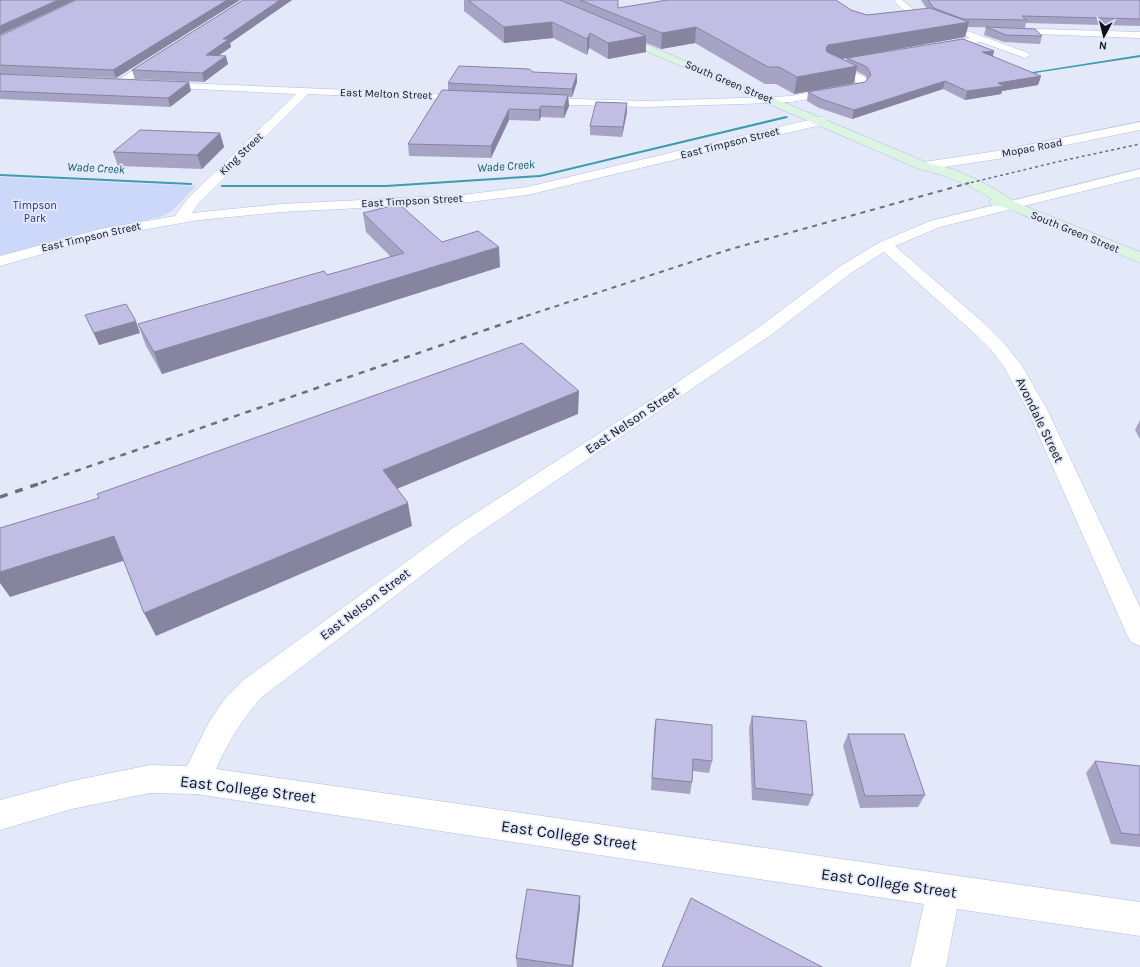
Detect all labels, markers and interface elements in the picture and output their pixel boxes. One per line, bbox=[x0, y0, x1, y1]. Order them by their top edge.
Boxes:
north arrow bbox=[1084, 16, 1124, 56]
text: N bbox=[1098, 38, 1108, 52]
street label: South Green Street bbox=[683, 58, 775, 106]
street label: East Melton Street bbox=[340, 86, 432, 102]
street label: East Timpson Street bbox=[679, 124, 781, 162]
street label: King Street bbox=[216, 130, 266, 178]
street label: Mopac Road bbox=[1001, 136, 1063, 160]
water label: Wade Creek bbox=[477, 157, 536, 175]
water label: Wade Creek bbox=[67, 159, 126, 177]
street label: East Timpson Street bbox=[361, 192, 463, 210]
park label: Timpson Park bbox=[13, 199, 57, 225]
street label: South Green Street bbox=[1029, 208, 1121, 256]
street label: East Timpson Street bbox=[40, 219, 142, 255]
street label: Avondale Street bbox=[1013, 375, 1067, 465]
street label: East Nelson Street bbox=[583, 383, 681, 457]
street label: East Nelson Street bbox=[317, 565, 413, 643]
street label: East College Street bbox=[179, 771, 317, 807]
street label: East College Street bbox=[500, 816, 638, 854]
street label: East College Street bbox=[820, 864, 958, 902]

